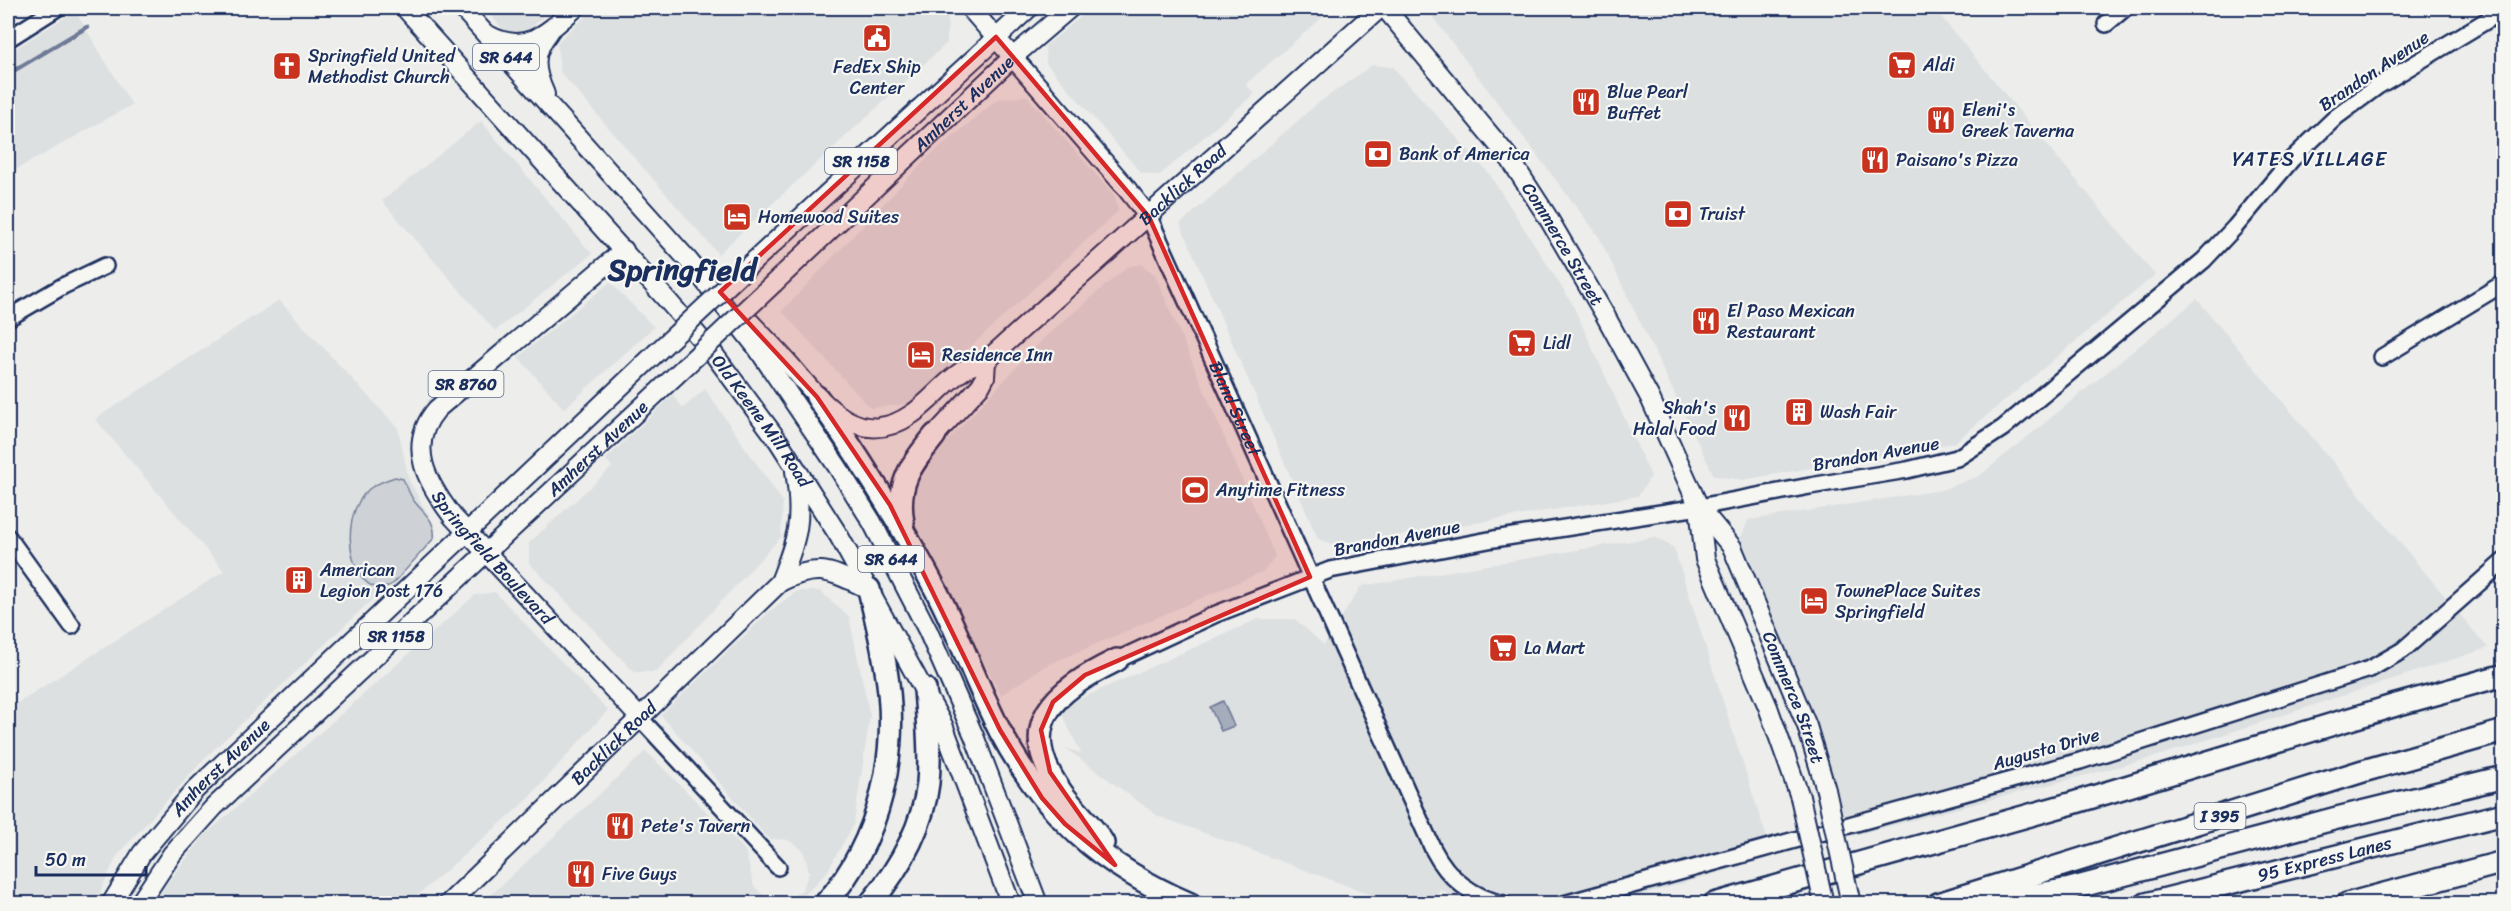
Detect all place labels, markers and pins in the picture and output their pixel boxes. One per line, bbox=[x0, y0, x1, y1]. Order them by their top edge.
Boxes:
public building icon: FedEx Ship Center bbox=[861, 22, 893, 54]
place label: Springfield United Methodist Church bbox=[308, 40, 457, 93]
supermarket icon: Aldi bbox=[1886, 49, 1918, 81]
place label: Aldi bbox=[1922, 49, 1955, 81]
church icon: Springfield United Methodist Church bbox=[271, 50, 303, 82]
place label: FedEx Ship Center bbox=[833, 51, 921, 104]
place label: Blue Pearl Buffet bbox=[1607, 76, 1689, 129]
restaurant icon: Blue Pearl Buffet bbox=[1570, 86, 1602, 118]
place label: Eleni's Greek Taverna bbox=[1962, 94, 2075, 147]
restaurant icon: Eleni's Greek Taverna bbox=[1925, 104, 1957, 136]
bank icon: Bank of America bbox=[1362, 138, 1394, 170]
place label: Bank of America bbox=[1399, 138, 1531, 170]
restaurant icon: Paisano's Pizza bbox=[1859, 144, 1891, 176]
place label: Paisano's Pizza bbox=[1896, 144, 2018, 176]
bank icon: Truist bbox=[1662, 198, 1694, 230]
place label: Truist bbox=[1699, 198, 1746, 230]
hotel icon: Homewood Suites bbox=[721, 201, 753, 233]
place label: Homewood Suites bbox=[758, 201, 900, 233]
place label: El Paso Mexican Restaurant bbox=[1727, 295, 1855, 348]
restaurant icon: El Paso Mexican Restaurant bbox=[1690, 305, 1722, 337]
supermarket icon: Lidl bbox=[1506, 327, 1538, 359]
place label: Lidl bbox=[1543, 327, 1572, 359]
hotel icon: Residence Inn bbox=[905, 339, 937, 371]
place label: Residence Inn bbox=[942, 339, 1053, 371]
place label: Shah's Halal Food bbox=[1633, 392, 1718, 445]
building icon: Wash Fair bbox=[1783, 396, 1815, 428]
place label: Wash Fair bbox=[1820, 396, 1898, 428]
restaurant icon: Shah's Halal Food bbox=[1721, 402, 1753, 434]
sports icon: Anytime Fitness bbox=[1179, 474, 1211, 506]
place label: Anytime Fitness bbox=[1215, 474, 1346, 506]
place label: American Legion Post 176 bbox=[319, 554, 443, 607]
building icon: American Legion Post 176 bbox=[283, 564, 315, 596]
place label: TownePlace Suites Springfield bbox=[1835, 575, 1981, 628]
hotel icon: TownePlace Suites Springfield bbox=[1798, 585, 1830, 617]
supermarket icon: La Mart bbox=[1487, 632, 1519, 664]
place label: La Mart bbox=[1524, 632, 1586, 664]
restaurant icon: Pete's Tavern bbox=[604, 810, 636, 842]
place label: Pete's Tavern bbox=[641, 810, 750, 842]
restaurant icon: Five Guys bbox=[565, 858, 597, 890]
place label: Five Guys bbox=[602, 858, 677, 890]

